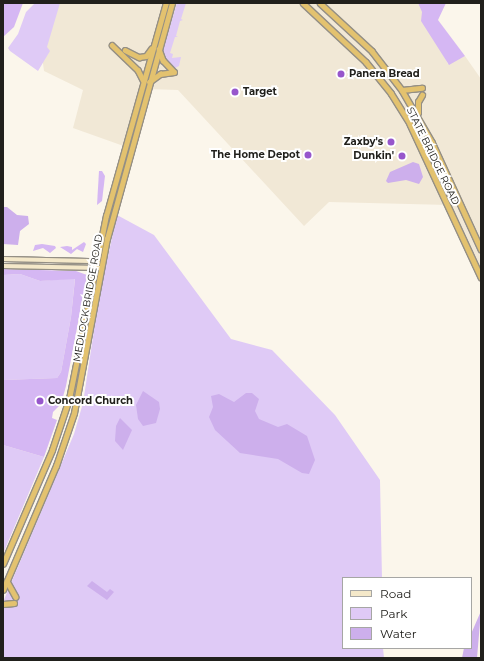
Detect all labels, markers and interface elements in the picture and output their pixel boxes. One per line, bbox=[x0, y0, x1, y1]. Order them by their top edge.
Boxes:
place label: Panera Bread bbox=[349, 68, 420, 80]
marker: Panera Bread bbox=[336, 69, 346, 79]
place label: Target bbox=[243, 86, 277, 98]
marker: Target bbox=[230, 87, 240, 97]
street label: STATE BRIDGE ROAD bbox=[404, 105, 462, 207]
place label: Zaxby's bbox=[344, 136, 383, 148]
marker: Zaxby's bbox=[386, 137, 396, 147]
place label: The Home Depot bbox=[211, 149, 300, 161]
marker: The Home Depot bbox=[303, 150, 313, 160]
place label: Dunkin' bbox=[353, 150, 394, 162]
marker: Dunkin' bbox=[397, 151, 407, 161]
street label: MEDLOCK BRIDGE ROAD bbox=[71, 233, 105, 363]
place label: Concord Church bbox=[48, 395, 133, 407]
marker: Concord Church bbox=[35, 396, 45, 406]
legend bbox=[342, 577, 472, 649]
text: Road bbox=[380, 586, 411, 601]
text: Park bbox=[380, 606, 407, 621]
text: Water bbox=[380, 626, 416, 641]

